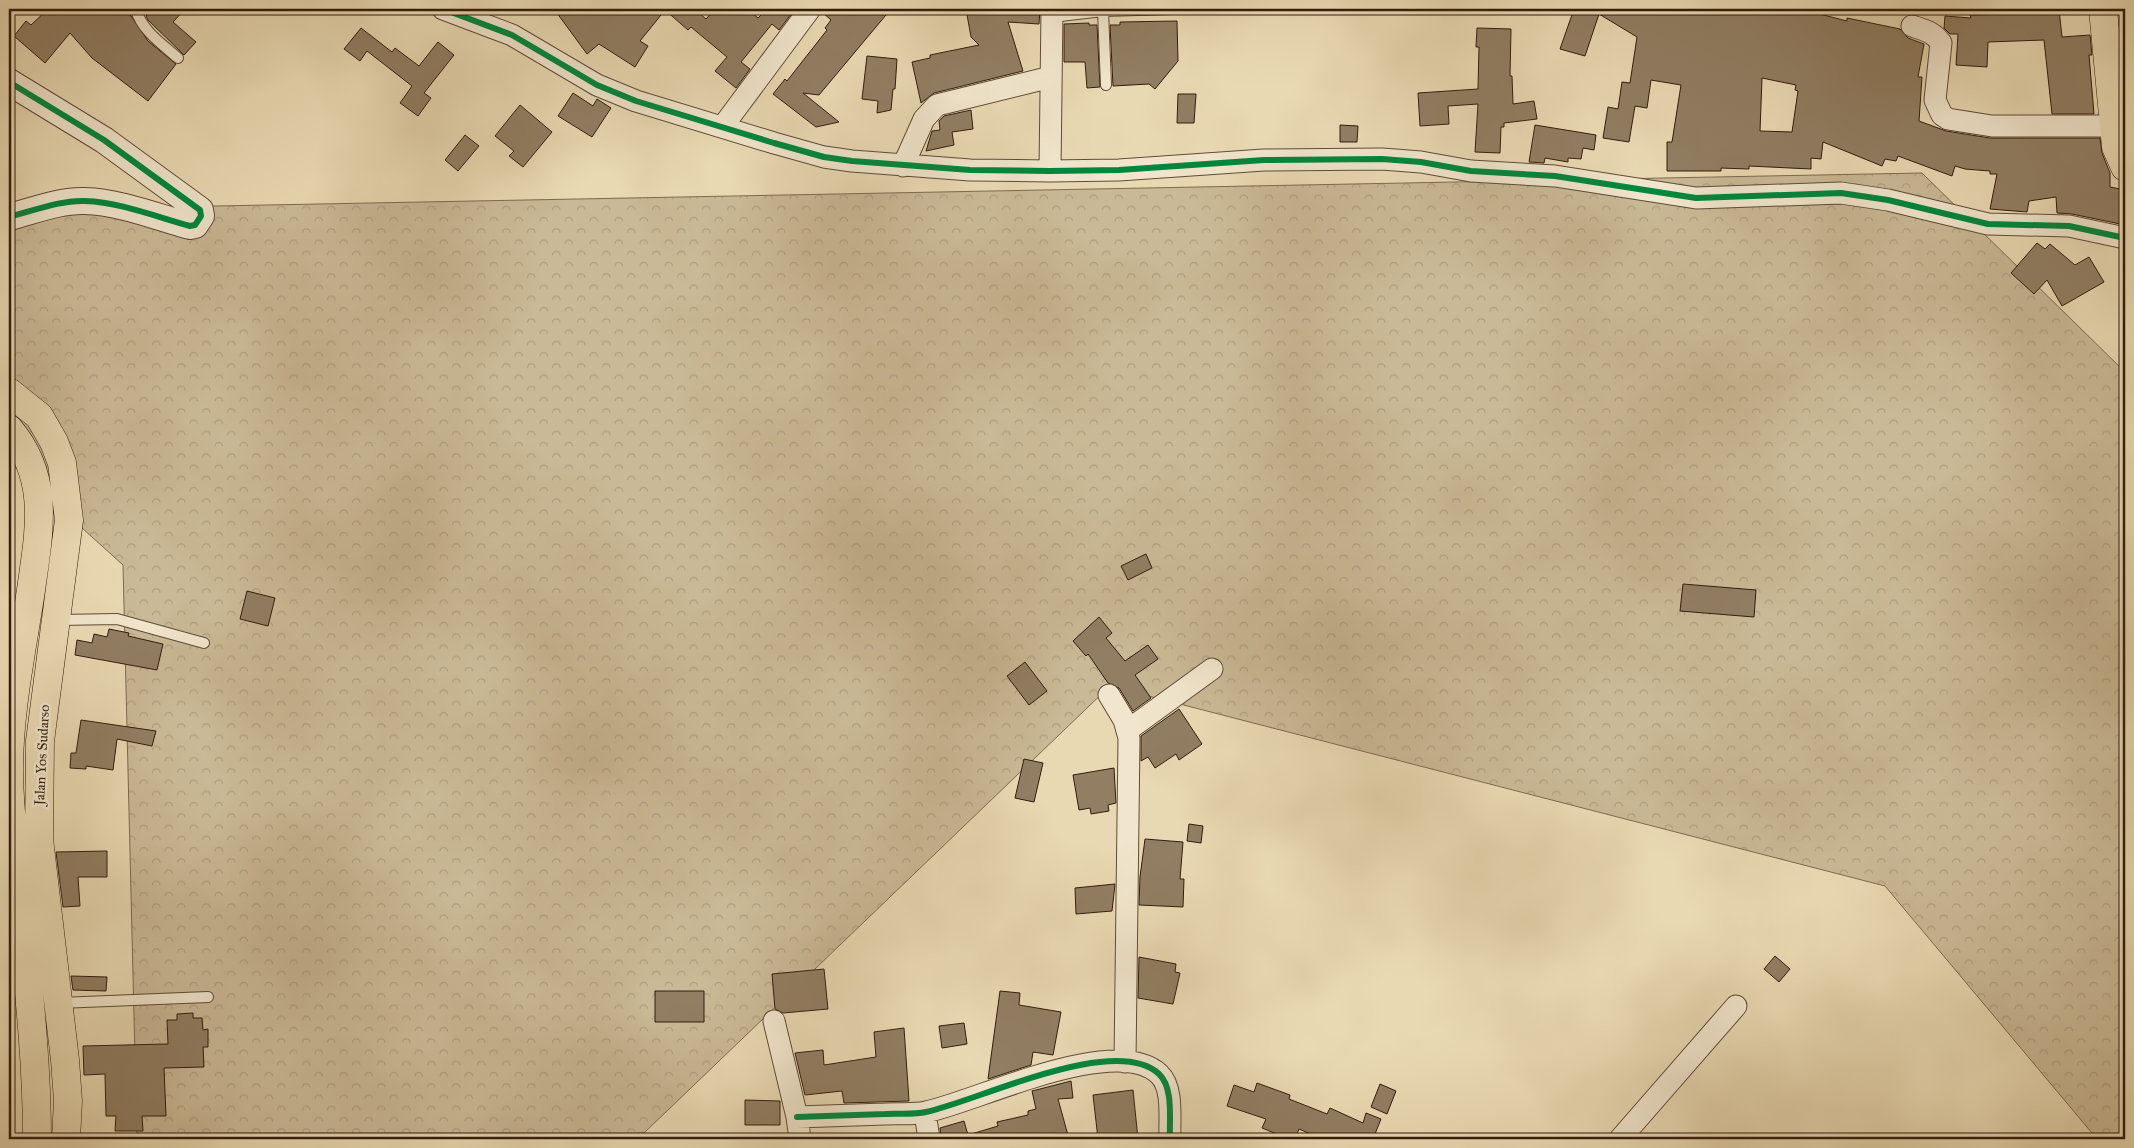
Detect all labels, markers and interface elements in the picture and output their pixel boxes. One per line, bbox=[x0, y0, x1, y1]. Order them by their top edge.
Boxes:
street label: Jalan Yos Sudarso bbox=[31, 704, 54, 808]

